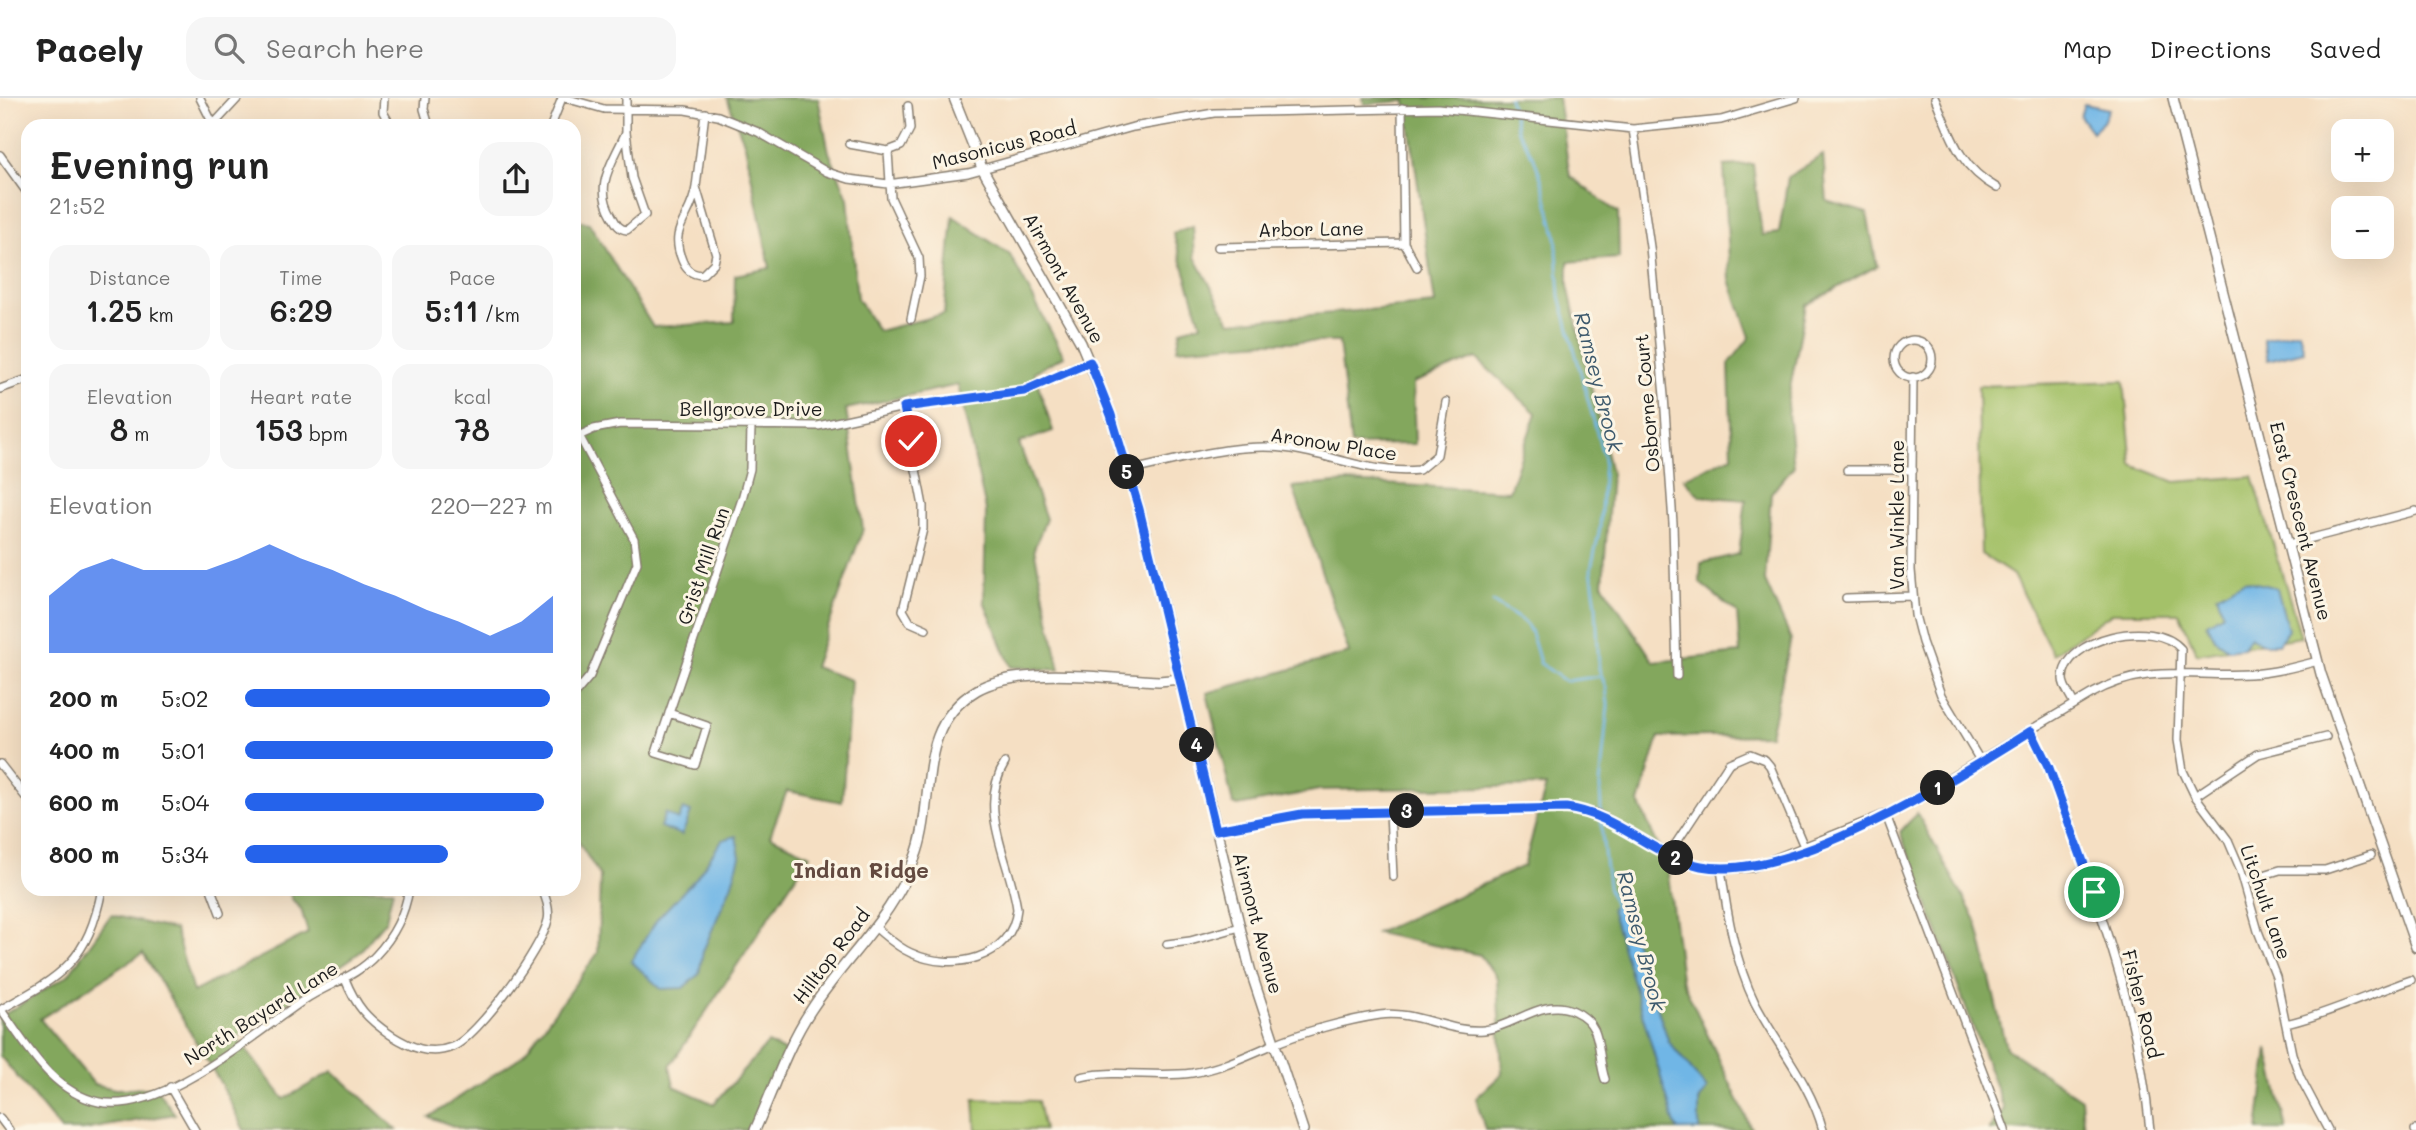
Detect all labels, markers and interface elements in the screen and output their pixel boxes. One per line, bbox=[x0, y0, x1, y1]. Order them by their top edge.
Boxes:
search box bbox=[186, 17, 676, 80]
text: Pacely bbox=[35, 27, 144, 70]
icon: search bbox=[210, 29, 248, 67]
text: Search here bbox=[266, 31, 424, 65]
text: Map bbox=[2063, 33, 2112, 64]
text: Directions bbox=[2150, 33, 2272, 64]
text: Saved bbox=[2310, 33, 2381, 64]
street label: Masonicus Road bbox=[929, 114, 1079, 175]
map controls bbox=[2331, 119, 2394, 259]
button: + bbox=[2331, 119, 2394, 182]
text: Evening run bbox=[49, 139, 270, 189]
button: share bbox=[479, 142, 553, 216]
text: 21:52 bbox=[49, 190, 105, 220]
button: − bbox=[2331, 196, 2394, 259]
street label: Airmont Avenue bbox=[1018, 208, 1111, 348]
street label: Arbor Lane bbox=[1258, 215, 1364, 242]
text: Distance bbox=[89, 265, 171, 290]
text: Time bbox=[279, 265, 323, 290]
text: Pace bbox=[449, 265, 496, 290]
text: 1.25 bbox=[86, 290, 142, 330]
text: 6:29 bbox=[270, 290, 332, 330]
text: 5:11 bbox=[425, 290, 478, 330]
text: km bbox=[142, 302, 174, 327]
text: /km bbox=[478, 302, 520, 327]
water label: Ramsey Brook bbox=[1569, 309, 1630, 455]
street label: Osborne Court bbox=[1628, 333, 1665, 473]
text: Elevation bbox=[87, 384, 172, 409]
text: Heart rate bbox=[250, 384, 352, 409]
text: kcal bbox=[453, 384, 491, 409]
street label: Bellgrove Drive bbox=[679, 396, 823, 421]
text: 8 bbox=[110, 409, 128, 449]
text: 153 bbox=[254, 409, 303, 449]
text: 78 bbox=[455, 409, 490, 449]
pin bbox=[881, 411, 941, 471]
street label: East Crescent Avenue bbox=[2265, 419, 2338, 623]
text: m bbox=[128, 421, 150, 446]
text: bpm bbox=[303, 421, 348, 446]
street label: Aronow Place bbox=[1269, 421, 1399, 466]
icon: check bbox=[892, 422, 930, 460]
street label: Van Winkle Lane bbox=[1884, 440, 1909, 590]
pin: 5 bbox=[1110, 454, 1144, 490]
text: 5 bbox=[1121, 459, 1132, 484]
text: Elevation bbox=[49, 490, 152, 520]
text: 220–227 m bbox=[430, 490, 553, 520]
street label: Grist Mill Run bbox=[671, 504, 734, 628]
text: 200 m bbox=[49, 683, 118, 713]
text: 5:02 bbox=[161, 683, 209, 713]
pin: 4 bbox=[1180, 728, 1214, 762]
text: 4 bbox=[1190, 732, 1203, 757]
text: 400 m bbox=[49, 735, 120, 765]
text: 5:01 bbox=[161, 735, 206, 765]
pin: 1 bbox=[1920, 770, 1955, 806]
text: 1 bbox=[1933, 775, 1942, 800]
text: 600 m bbox=[49, 787, 119, 817]
text: 5:04 bbox=[161, 787, 209, 817]
pin: 3 bbox=[1390, 794, 1424, 828]
text: 3 bbox=[1401, 798, 1412, 823]
text: 800 m bbox=[49, 839, 119, 869]
text: 5:34 bbox=[161, 839, 209, 869]
pin: 2 bbox=[1658, 840, 1694, 876]
street label: Litchult Lane bbox=[2235, 841, 2298, 963]
text: 2 bbox=[1670, 845, 1681, 870]
street label: Airmont Avenue bbox=[1228, 849, 1289, 996]
district label: Indian Ridge bbox=[793, 856, 929, 883]
pin bbox=[2064, 862, 2124, 922]
water label: Ramsey Brook bbox=[1612, 868, 1673, 1014]
icon: arrive bbox=[2075, 873, 2113, 911]
street label: Hilltop Road bbox=[786, 903, 875, 1009]
street label: Fisher Road bbox=[2117, 947, 2168, 1061]
street label: North Bayard Lane bbox=[179, 955, 342, 1070]

